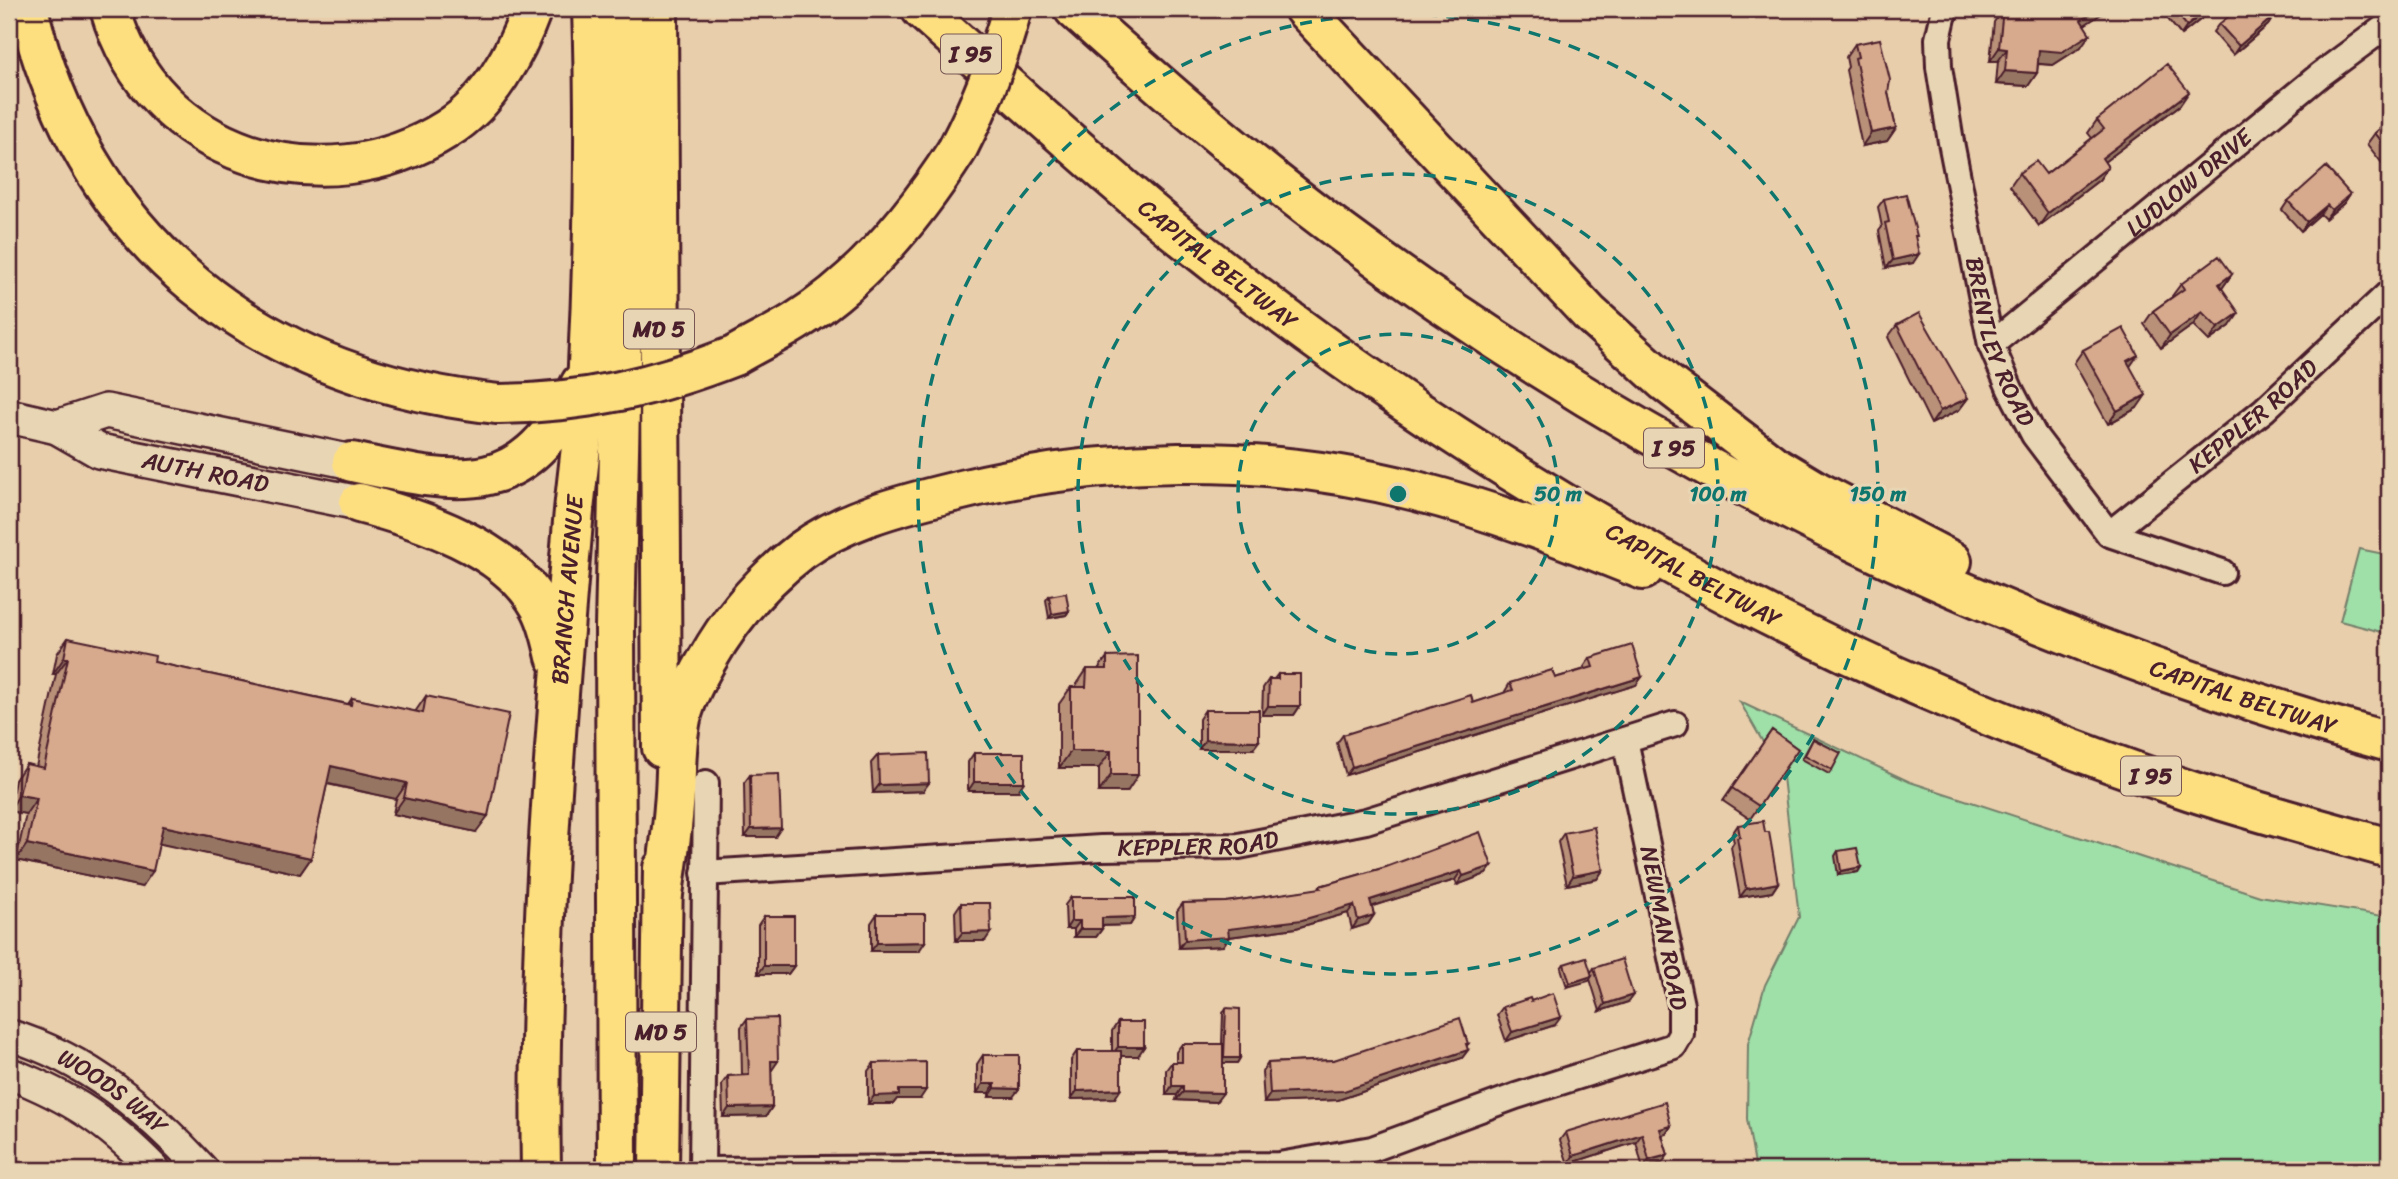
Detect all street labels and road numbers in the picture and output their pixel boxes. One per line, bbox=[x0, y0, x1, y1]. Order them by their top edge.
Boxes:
road number: I 95 bbox=[941, 34, 1001, 74]
street label: LUDLOW DRIVE bbox=[2116, 116, 2263, 248]
street label: CAPITAL BELTWAY bbox=[1128, 188, 1308, 342]
street label: BRENTLEY ROAD bbox=[1953, 253, 2047, 435]
road number: MD 5 bbox=[624, 310, 694, 348]
street label: KEPPLER ROAD bbox=[2178, 348, 2328, 484]
road number: I 95 bbox=[1644, 428, 1704, 468]
street label: AUTH ROAD bbox=[137, 439, 273, 506]
street label: BRANCH AVENUE bbox=[539, 492, 597, 686]
street label: CAPITAL BELTWAY bbox=[1597, 511, 1790, 640]
street label: CAPITAL BELTWAY bbox=[2144, 647, 2343, 747]
road number: I 95 bbox=[2121, 756, 2181, 796]
street label: KEPPLER ROAD bbox=[1117, 818, 1283, 869]
street label: NEWMAN ROAD bbox=[1627, 842, 1701, 1014]
road number: MD 5 bbox=[626, 1012, 696, 1051]
street label: WOODS WAY bbox=[50, 1037, 179, 1146]

